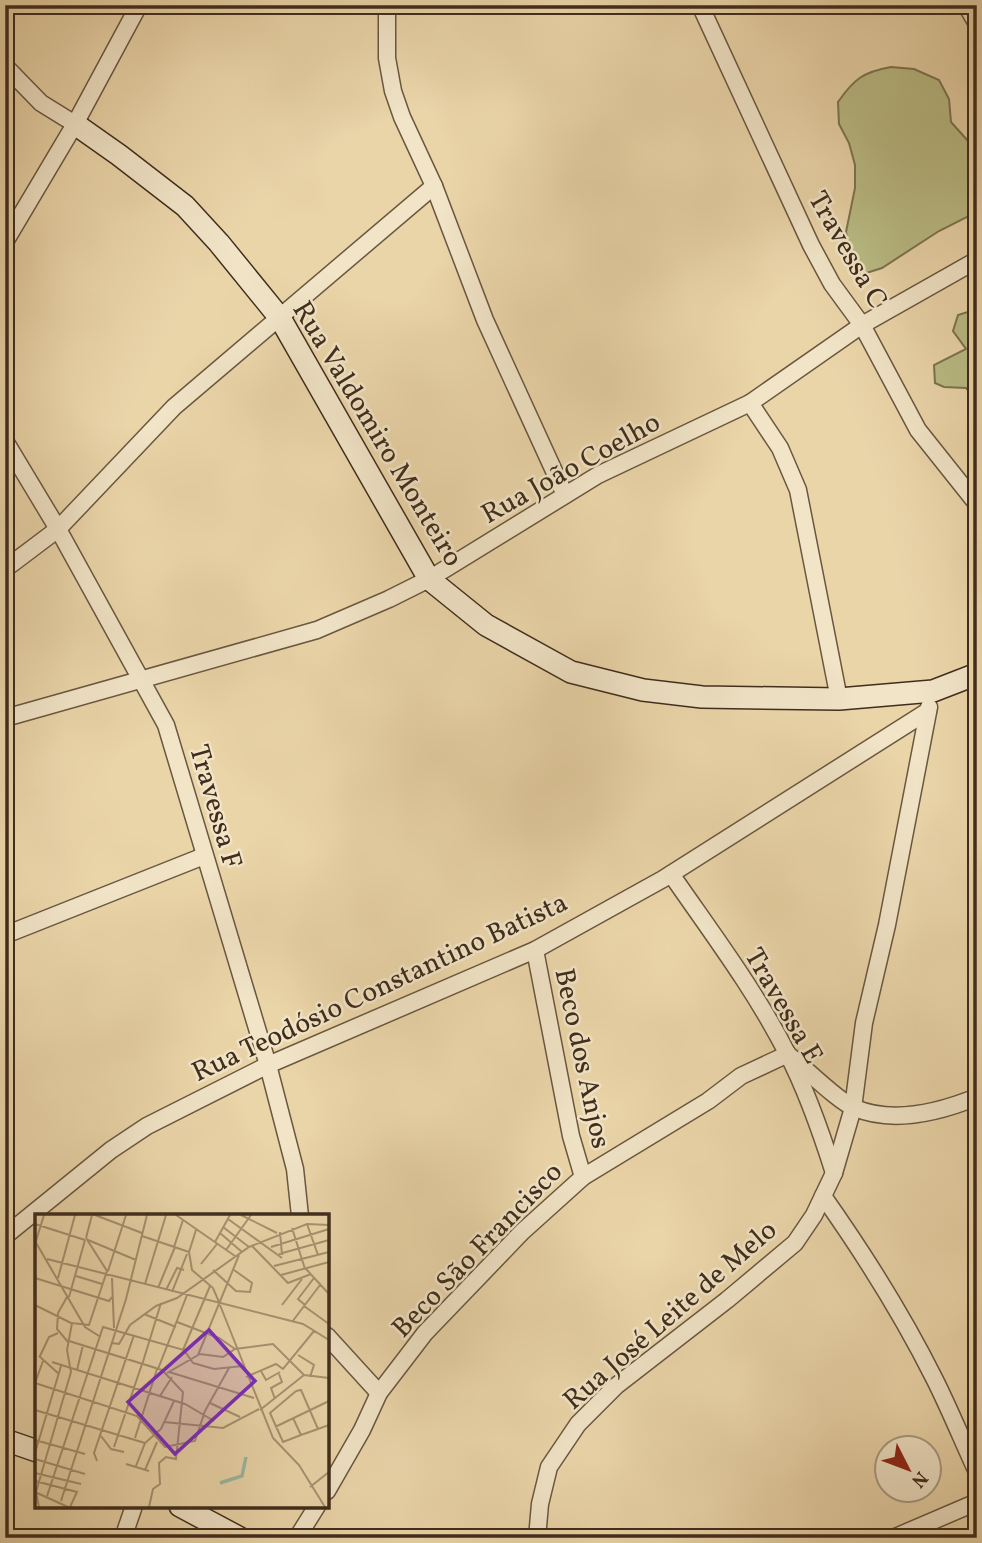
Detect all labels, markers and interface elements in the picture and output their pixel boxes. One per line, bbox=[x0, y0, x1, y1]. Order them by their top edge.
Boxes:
street label: Travessa C bbox=[798, 184, 896, 316]
street label: Rua Valdomiro Monteiro bbox=[282, 294, 472, 575]
street label: Rua João Coelho bbox=[475, 404, 668, 535]
street label: Travessa F bbox=[178, 740, 251, 873]
street label: Rua Teodósio Constantino Batista bbox=[186, 884, 574, 1093]
street label: Travessa E bbox=[734, 941, 832, 1072]
street label: Beco dos Anjos bbox=[543, 965, 620, 1152]
street label: Beco São Francisco bbox=[383, 1154, 572, 1347]
street label: Rua José Leite de Melo bbox=[555, 1212, 786, 1420]
inset map bbox=[35, 1214, 329, 1508]
north arrow bbox=[874, 1434, 944, 1504]
text: N bbox=[905, 1465, 933, 1493]

